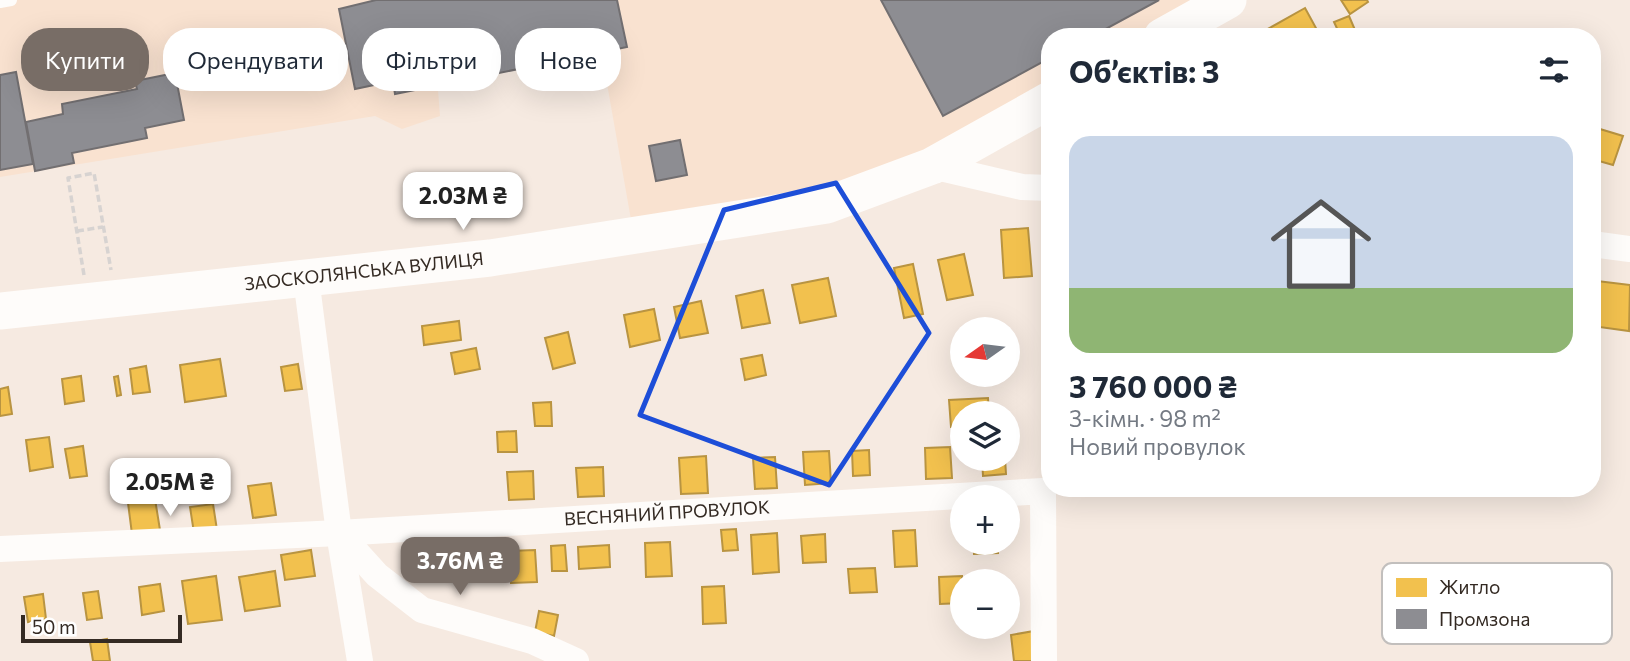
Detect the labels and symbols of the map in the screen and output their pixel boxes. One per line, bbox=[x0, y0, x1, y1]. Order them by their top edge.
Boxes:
pin: 2.03M ₴ bbox=[398, 173, 528, 232]
street label: ЗАОСКОЛЯНСЬКА ВУЛИЦЯ bbox=[243, 247, 485, 295]
north arrow bbox=[950, 317, 1020, 387]
pin: 2.05M ₴ bbox=[105, 458, 235, 518]
street label: ВЕСНЯНИЙ ПРОВУЛОК bbox=[564, 495, 770, 530]
pin: 3.76M ₴ bbox=[395, 538, 525, 597]
legend bbox=[1382, 563, 1612, 644]
text: Житло bbox=[1439, 575, 1500, 598]
text: Промзона bbox=[1439, 607, 1530, 630]
scale bar bbox=[21, 612, 182, 644]

